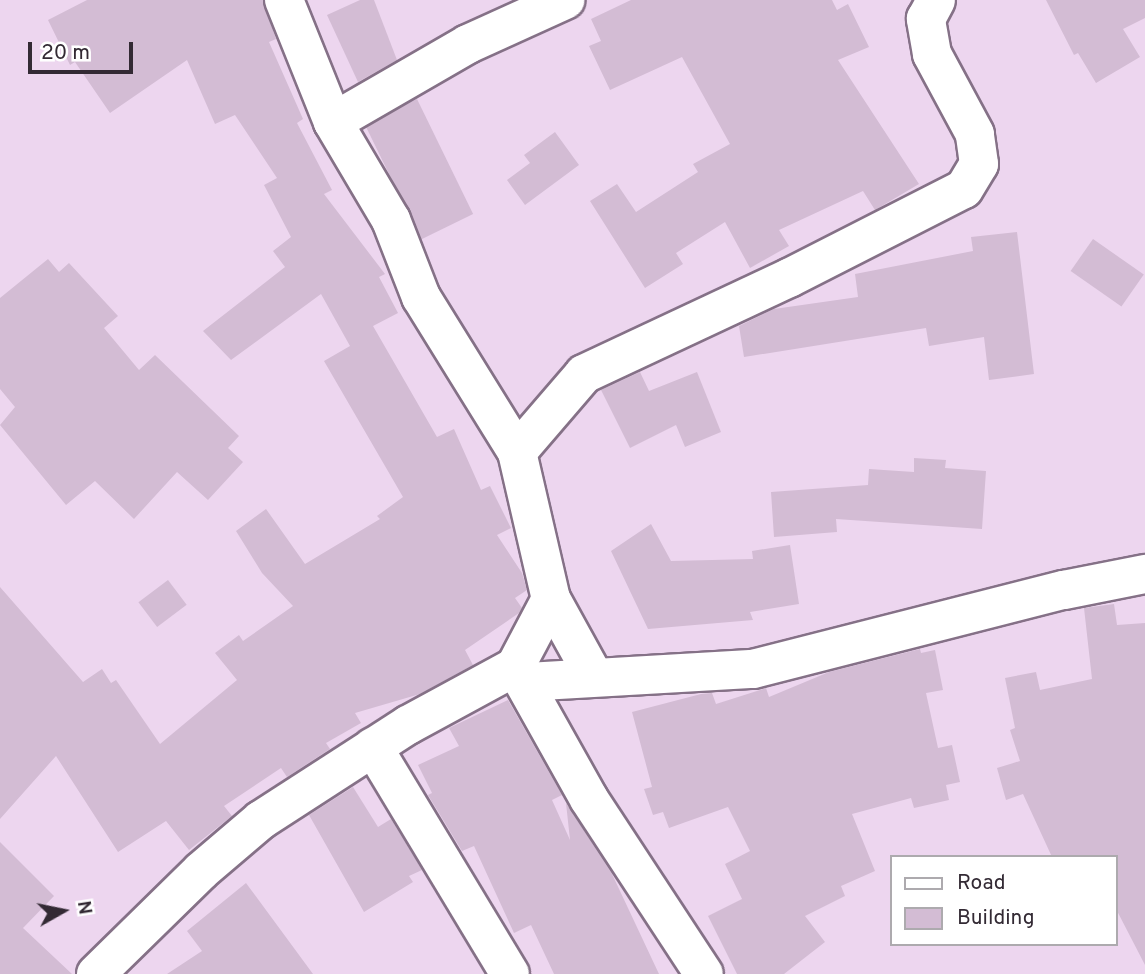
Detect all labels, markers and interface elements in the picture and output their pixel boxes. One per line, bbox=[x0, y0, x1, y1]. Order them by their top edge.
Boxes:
scale bar bbox=[32, 28, 136, 72]
text: 20 m bbox=[41, 40, 90, 67]
legend bbox=[890, 855, 1117, 946]
text: Road bbox=[957, 870, 1006, 897]
north arrow bbox=[28, 876, 98, 946]
text: N bbox=[71, 899, 97, 916]
text: Building bbox=[957, 905, 1035, 932]

